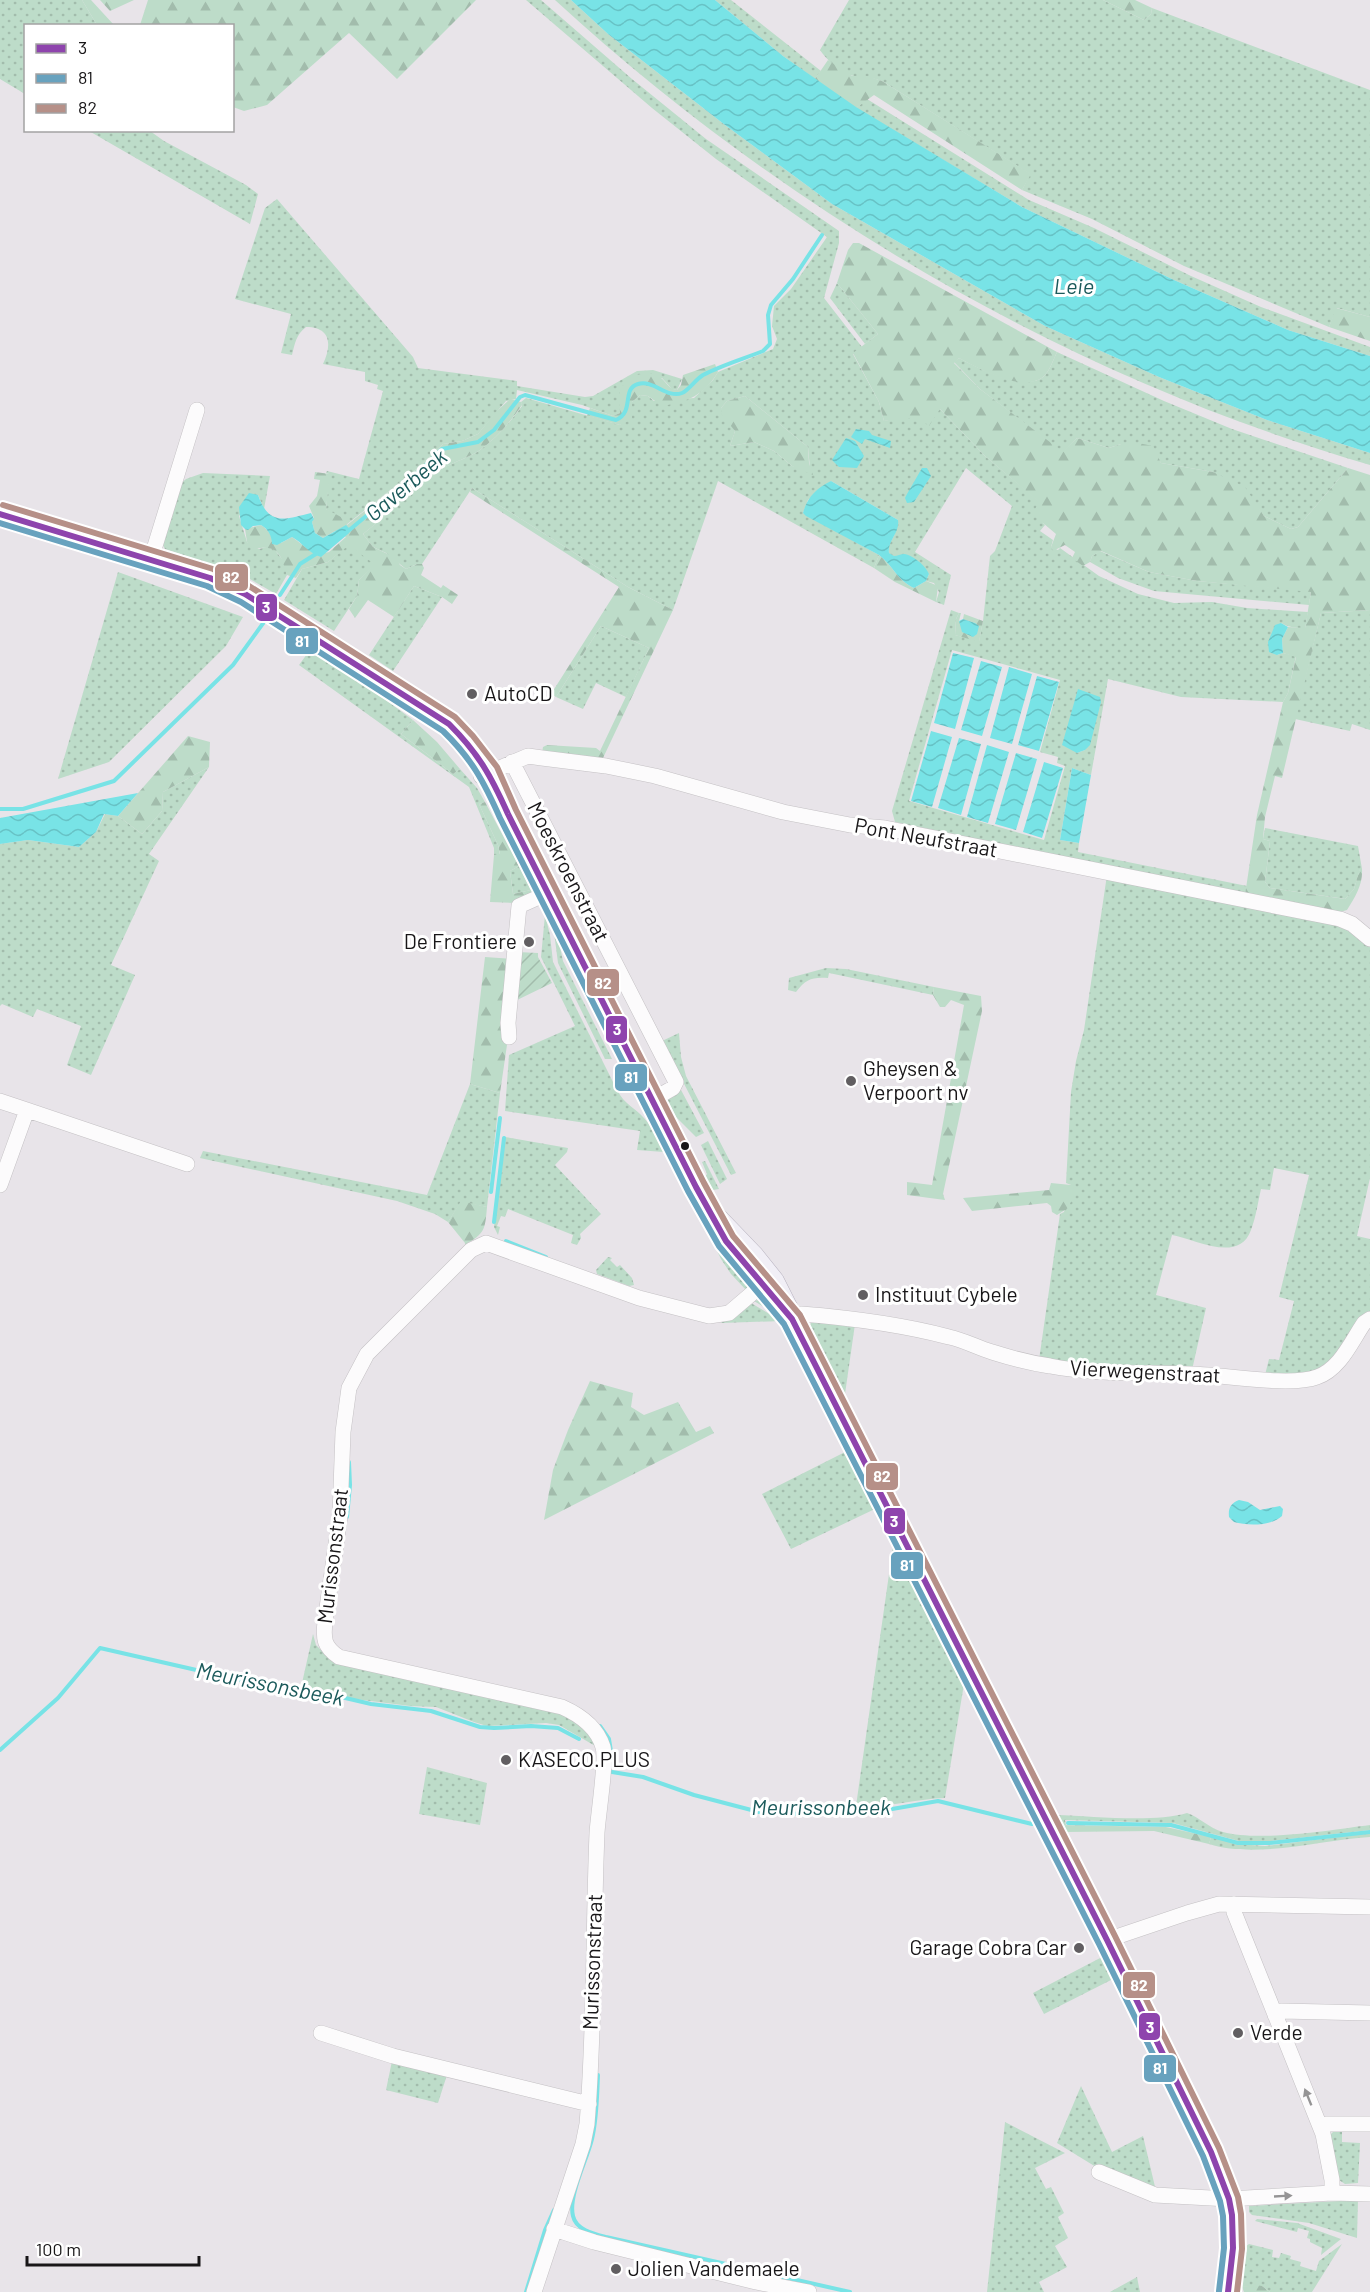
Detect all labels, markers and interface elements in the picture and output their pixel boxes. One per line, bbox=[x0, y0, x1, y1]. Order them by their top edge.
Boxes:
legend bbox=[24, 24, 234, 132]
text: 3 bbox=[78, 36, 87, 58]
text: 81 bbox=[78, 66, 93, 88]
text: 82 bbox=[78, 96, 97, 118]
water label: Leie bbox=[1054, 272, 1094, 298]
water label: Gaverbeek bbox=[359, 442, 452, 526]
line badge: 82 bbox=[214, 563, 249, 592]
text: 82 bbox=[222, 567, 240, 586]
line badge: 3 bbox=[255, 593, 278, 622]
text: 3 bbox=[262, 597, 270, 616]
line badge: 81 bbox=[285, 627, 319, 655]
text: 81 bbox=[295, 631, 309, 650]
place label: AutoCD bbox=[484, 680, 553, 705]
marker: AutoCD bbox=[465, 687, 479, 701]
street label: Moeskroenstraat bbox=[523, 797, 615, 946]
street label: Pont Neufstraat bbox=[853, 812, 1000, 861]
place label: De Frontiere bbox=[404, 928, 517, 953]
marker: De Frontiere bbox=[522, 935, 536, 949]
line badge: 82 bbox=[586, 968, 620, 997]
text: 82 bbox=[594, 973, 612, 992]
line badge: 3 bbox=[605, 1015, 628, 1044]
text: 3 bbox=[613, 1019, 621, 1038]
place label: Gheysen & Verpoort nv bbox=[863, 1055, 968, 1104]
line badge: 81 bbox=[614, 1063, 648, 1092]
text: 81 bbox=[624, 1067, 638, 1086]
marker: Gheysen & Verpoort nv bbox=[844, 1074, 858, 1088]
unlabelled marker bbox=[679, 1140, 691, 1152]
place label: Instituut Cybele bbox=[875, 1281, 1018, 1306]
marker: Instituut Cybele bbox=[856, 1288, 870, 1302]
street label: Vierwegenstraat bbox=[1069, 1354, 1221, 1387]
line badge: 82 bbox=[865, 1462, 899, 1491]
text: 82 bbox=[873, 1466, 891, 1485]
street label: Murissonstraat bbox=[311, 1487, 352, 1625]
line badge: 3 bbox=[883, 1507, 906, 1535]
text: 3 bbox=[890, 1511, 898, 1530]
line badge: 81 bbox=[890, 1551, 924, 1580]
text: 81 bbox=[900, 1555, 914, 1574]
water label: Meurissonsbeek bbox=[194, 1656, 347, 1710]
place label: KASECO.PLUS bbox=[518, 1746, 650, 1771]
marker: KASECO.PLUS bbox=[499, 1753, 513, 1767]
water label: Meurissonbeek bbox=[751, 1793, 891, 1819]
street label: Murissonstraat bbox=[577, 1893, 606, 2030]
place label: Garage Cobra Car bbox=[909, 1934, 1067, 1959]
marker: Garage Cobra Car bbox=[1072, 1941, 1086, 1955]
line badge: 82 bbox=[1122, 1971, 1156, 1999]
text: 82 bbox=[1130, 1975, 1148, 1994]
line badge: 3 bbox=[1138, 2012, 1161, 2041]
text: 3 bbox=[1146, 2017, 1154, 2036]
place label: Verde bbox=[1250, 2019, 1303, 2044]
marker: Verde bbox=[1231, 2026, 1245, 2040]
line badge: 81 bbox=[1143, 2054, 1177, 2083]
text: 81 bbox=[1153, 2058, 1167, 2077]
one-way arrow bbox=[1303, 2087, 1313, 2105]
one-way arrow bbox=[1274, 2191, 1293, 2201]
scale bar bbox=[27, 2229, 200, 2267]
text: 100 m bbox=[36, 2238, 81, 2260]
place label: Jolien Vandemaele bbox=[628, 2255, 800, 2280]
marker: Jolien Vandemaele bbox=[609, 2262, 623, 2276]

